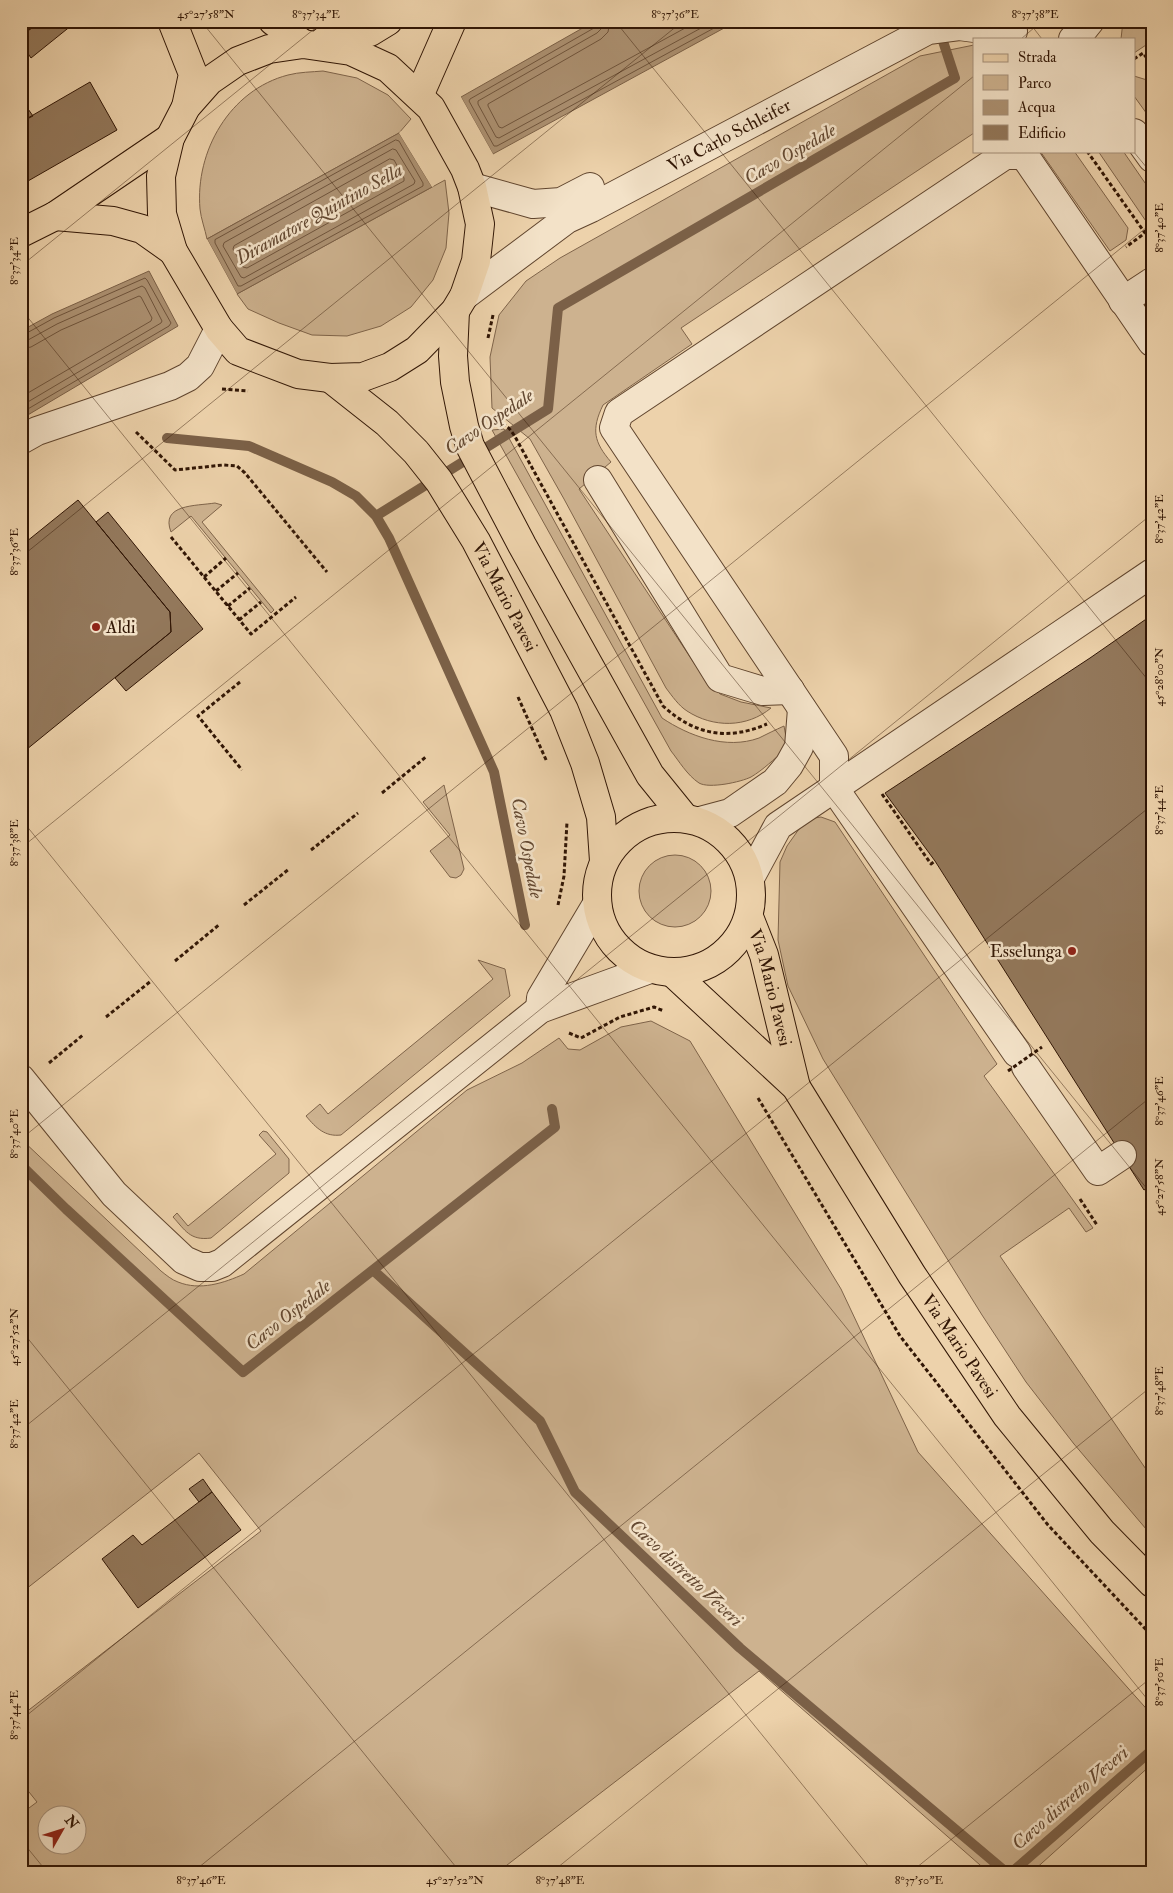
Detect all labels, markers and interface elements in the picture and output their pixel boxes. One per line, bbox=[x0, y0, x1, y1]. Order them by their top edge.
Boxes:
text: 45°27'58"N bbox=[177, 7, 235, 22]
text: 8°37'34"E bbox=[292, 7, 340, 22]
text: 8°37'36"E bbox=[651, 7, 699, 22]
text: 8°37'38"E bbox=[1011, 7, 1059, 22]
legend bbox=[973, 38, 1136, 152]
text: Strada bbox=[1018, 48, 1057, 67]
text: Parco bbox=[1018, 74, 1051, 93]
street label: Via Carlo Schleifer bbox=[663, 93, 795, 177]
text: Acqua bbox=[1017, 98, 1056, 117]
water label: Cavo Ospedale bbox=[740, 118, 841, 190]
text: Edificio bbox=[1018, 124, 1066, 143]
water label: Diramatore Quintino Sella bbox=[230, 158, 407, 270]
text: 8°37'40"E bbox=[1152, 203, 1167, 253]
text: 8°37'34"E bbox=[7, 237, 22, 285]
water label: Cavo Ospedale bbox=[440, 383, 539, 460]
text: 8°37'42"E bbox=[1152, 494, 1167, 544]
text: 8°37'36"E bbox=[7, 528, 22, 576]
street label: Via Mario Pavesi bbox=[467, 538, 543, 656]
place label: Aldi bbox=[105, 616, 136, 639]
marker: Aldi bbox=[90, 621, 102, 633]
text: 45°28'00"N bbox=[1152, 647, 1167, 707]
text: 8°37'44"E bbox=[1152, 785, 1167, 835]
water label: Cavo Ospedale bbox=[505, 796, 549, 901]
text: 8°37'38"E bbox=[7, 819, 22, 867]
street label: Via Mario Pavesi bbox=[743, 926, 797, 1049]
place label: Esselunga bbox=[990, 940, 1063, 963]
marker: Esselunga bbox=[1066, 945, 1078, 957]
text: 8°37'46"E bbox=[1152, 1076, 1167, 1126]
text: 8°37'40"E bbox=[7, 1109, 22, 1159]
text: 45°27'58"N bbox=[1152, 1158, 1167, 1216]
water label: Cavo Ospedale bbox=[240, 1274, 336, 1356]
street label: Via Mario Pavesi bbox=[916, 1289, 1003, 1402]
text: 45°27'52"N bbox=[7, 1308, 22, 1366]
text: 8°37'48"E bbox=[1152, 1366, 1167, 1416]
text: 8°37'42"E bbox=[7, 1399, 22, 1449]
water label: Cavo distretto Veveri bbox=[624, 1514, 748, 1632]
text: 8°37'50"E bbox=[1152, 1658, 1167, 1706]
text: 8°37'44"E bbox=[7, 1690, 22, 1740]
water label: Cavo distretto Veveri bbox=[1007, 1741, 1133, 1855]
north arrow bbox=[38, 1806, 88, 1856]
text: N bbox=[61, 1811, 83, 1833]
text: 8°37'46"E bbox=[176, 1873, 226, 1888]
text: 45°27'52"N bbox=[426, 1873, 484, 1888]
text: 8°37'48"E bbox=[535, 1873, 585, 1888]
text: 8°37'50"E bbox=[895, 1873, 943, 1888]

